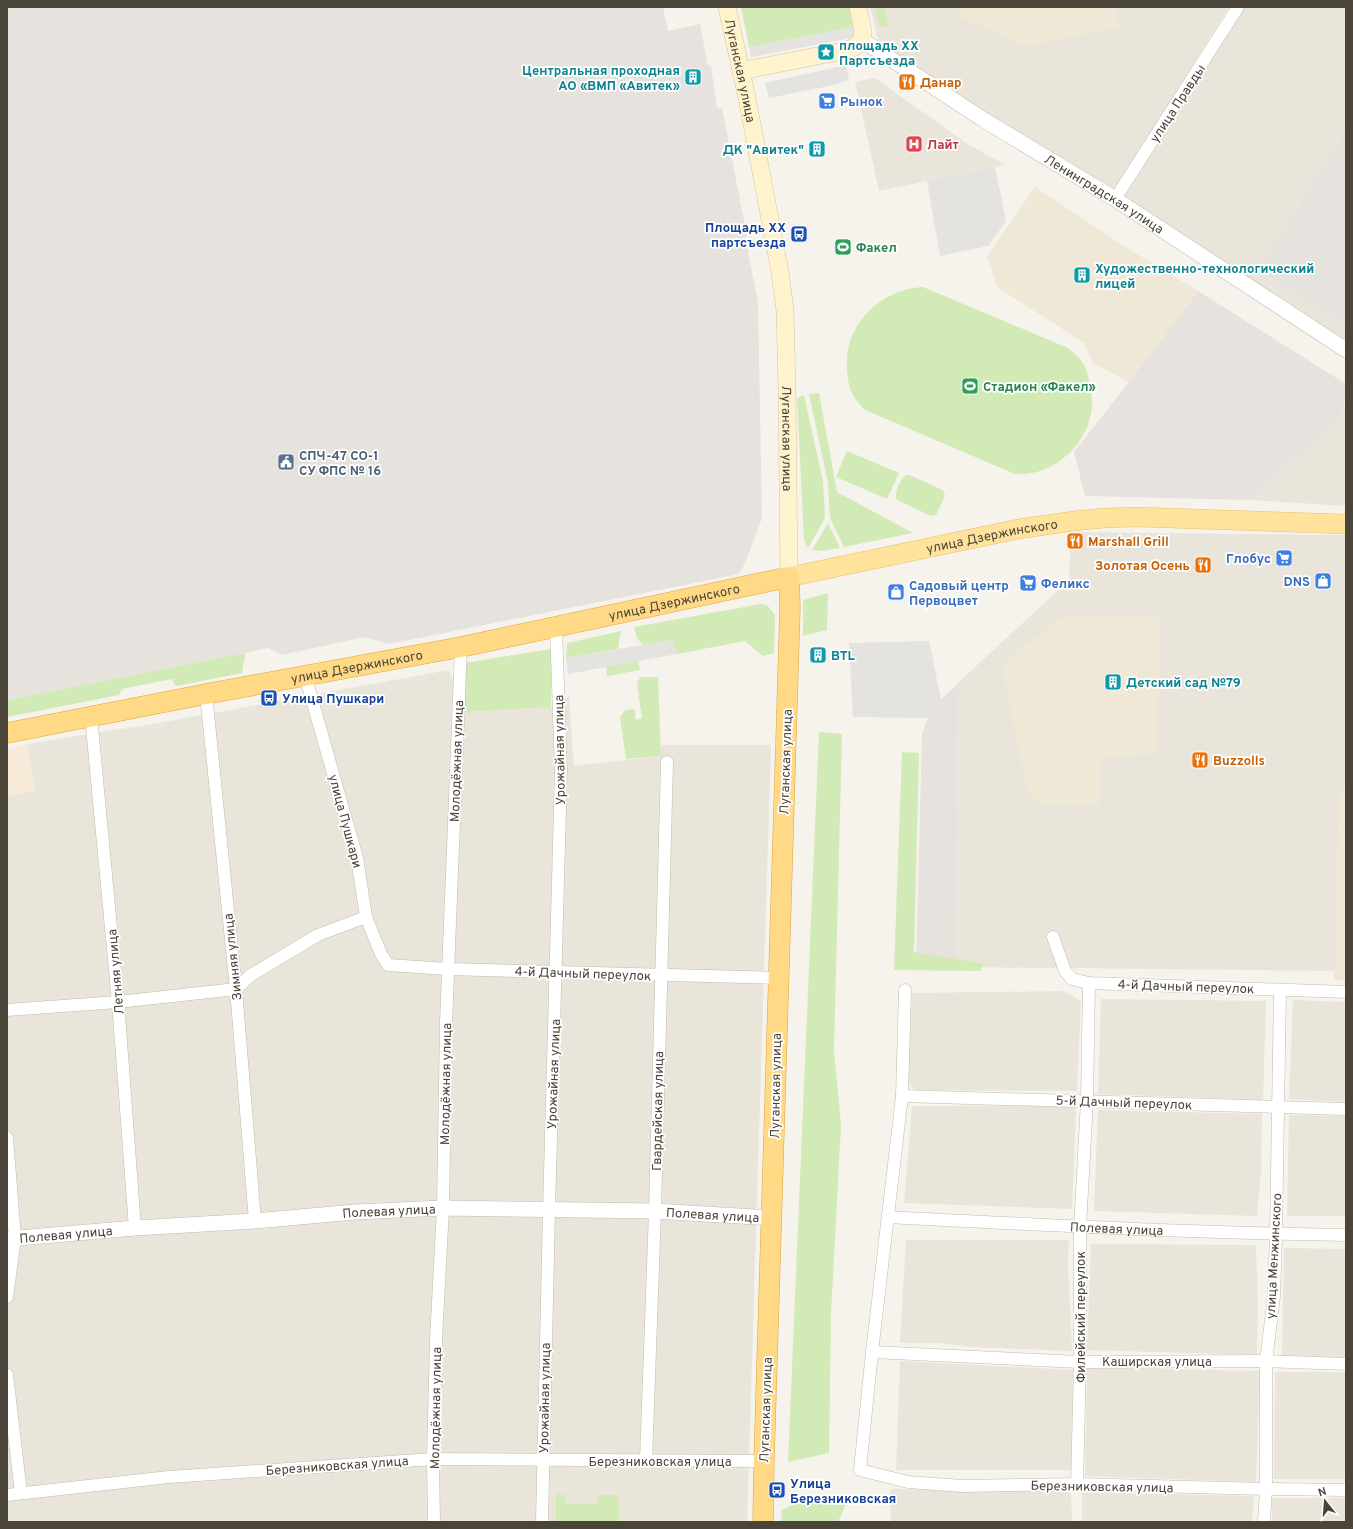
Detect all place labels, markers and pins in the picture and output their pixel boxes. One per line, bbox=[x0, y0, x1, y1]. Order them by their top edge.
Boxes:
place label: площадь XX Партсъезда bbox=[839, 39, 919, 70]
place icon: площадь XX Партсъезда bbox=[816, 42, 836, 62]
place label: Центральная проходная АО «ВМП «Авитек» bbox=[522, 64, 680, 95]
building icon: Центральная проходная АО «ВМП «Авитек» bbox=[683, 67, 703, 87]
restaurant icon: Данар bbox=[897, 72, 917, 92]
place label: Данар bbox=[920, 76, 961, 92]
supermarket icon: Рынок bbox=[817, 91, 837, 111]
place label: Рынок bbox=[840, 95, 883, 111]
hospital icon: Лайт bbox=[904, 134, 924, 154]
place label: Лайт bbox=[927, 138, 959, 154]
building icon: ДК "Авитек" bbox=[807, 139, 827, 159]
place label: ДК "Авитек" bbox=[723, 143, 804, 159]
place label: Площадь ХХ партсъезда bbox=[705, 221, 786, 252]
bus stop icon: Площадь ХХ партсъезда bbox=[789, 224, 809, 244]
sports icon: Факел bbox=[833, 237, 853, 257]
place label: Факел bbox=[856, 241, 897, 257]
place label: Художественно-технологический лицей bbox=[1095, 262, 1314, 293]
building icon: Художественно-технологический лицей bbox=[1072, 265, 1092, 285]
sports icon: Стадион «Факел» bbox=[960, 376, 980, 396]
place label: Стадион «Факел» bbox=[983, 380, 1096, 396]
place label: СПЧ-47 СО-1 СУ ФПС № 16 bbox=[299, 449, 381, 480]
public building icon: СПЧ-47 СО-1 СУ ФПС № 16 bbox=[276, 452, 296, 472]
restaurant icon: Marshall Grill bbox=[1065, 531, 1085, 551]
place label: Marshall Grill bbox=[1088, 535, 1169, 551]
supermarket icon: Глобус bbox=[1274, 548, 1294, 568]
place label: Глобус bbox=[1226, 552, 1271, 568]
restaurant icon: Золотая Осень bbox=[1193, 555, 1213, 575]
place label: Золотая Осень bbox=[1095, 559, 1190, 575]
shop icon: DNS bbox=[1313, 571, 1333, 591]
supermarket icon: Феликс bbox=[1018, 573, 1038, 593]
place label: DNS bbox=[1284, 575, 1310, 591]
place label: Феликс bbox=[1041, 577, 1090, 593]
place label: Садовый центр Первоцвет bbox=[909, 579, 1009, 610]
shop icon: Садовый центр Первоцвет bbox=[886, 582, 906, 602]
building icon: BTL bbox=[808, 645, 828, 665]
place label: BTL bbox=[831, 649, 856, 665]
building icon: Детский сад №79 bbox=[1103, 672, 1123, 692]
place label: Детский сад №79 bbox=[1126, 676, 1241, 692]
bus stop icon: Улица Пушкари bbox=[259, 688, 279, 708]
place label: Улица Пушкари bbox=[282, 692, 384, 708]
restaurant icon: Buzzolls bbox=[1190, 750, 1210, 770]
place label: Buzzolls bbox=[1213, 754, 1265, 770]
place label: Улица Березниковская bbox=[790, 1477, 896, 1508]
bus stop icon: Улица Березниковская bbox=[767, 1480, 787, 1500]

